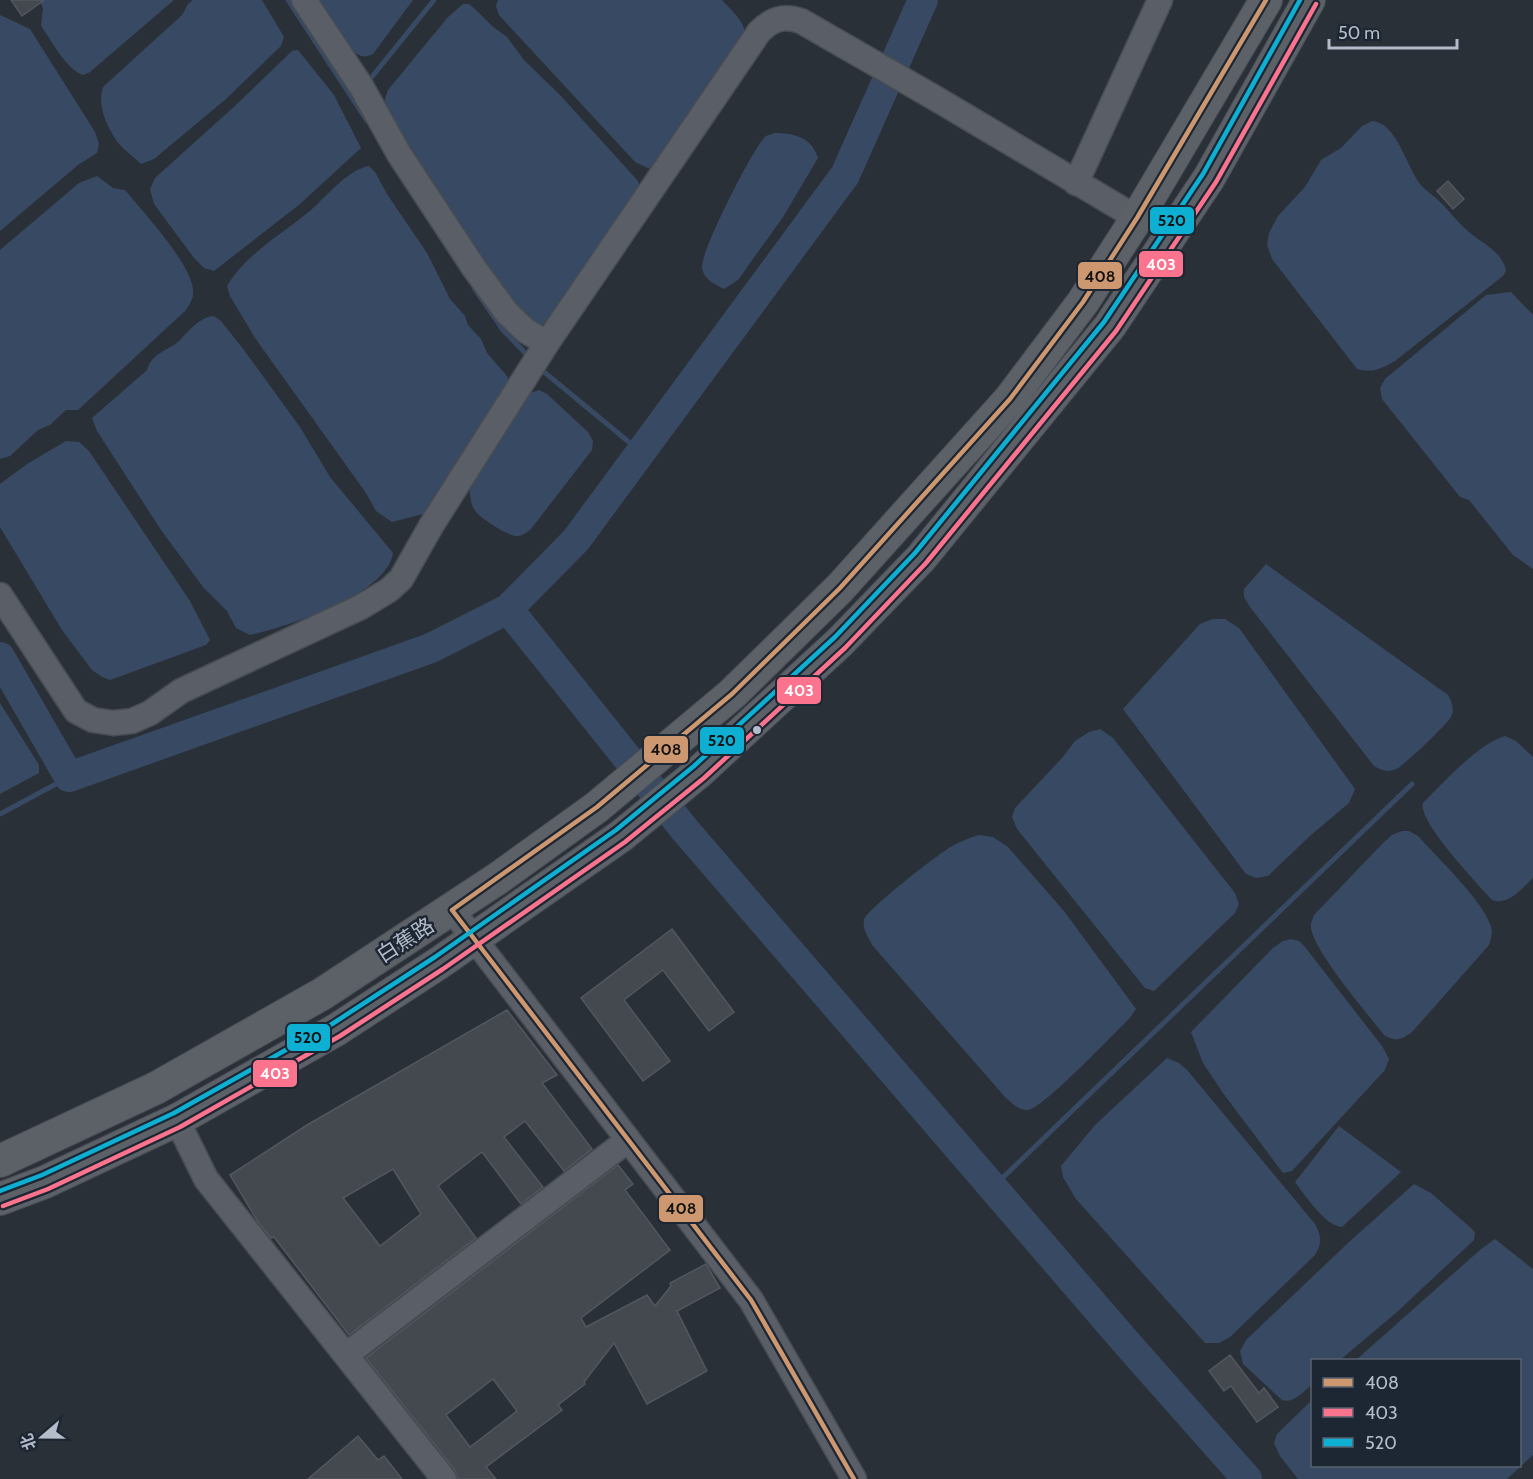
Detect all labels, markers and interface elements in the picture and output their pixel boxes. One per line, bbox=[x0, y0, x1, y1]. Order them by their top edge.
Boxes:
scale bar bbox=[1329, 12, 1456, 50]
text: 50 m bbox=[1338, 22, 1380, 44]
line badge: 520 bbox=[1149, 206, 1195, 235]
text: 520 bbox=[1158, 211, 1186, 230]
line badge: 403 bbox=[1138, 250, 1184, 278]
text: 403 bbox=[1146, 255, 1176, 274]
line badge: 408 bbox=[1077, 261, 1123, 290]
text: 408 bbox=[1085, 267, 1115, 286]
line badge: 403 bbox=[776, 676, 822, 705]
text: 403 bbox=[784, 681, 814, 700]
unlabelled marker bbox=[751, 724, 763, 736]
line badge: 520 bbox=[699, 726, 745, 755]
text: 520 bbox=[708, 731, 736, 750]
line badge: 408 bbox=[643, 735, 689, 764]
text: 408 bbox=[651, 740, 681, 759]
street label: 白蕉路 bbox=[372, 912, 438, 968]
line badge: 520 bbox=[286, 1023, 331, 1052]
text: 520 bbox=[294, 1028, 322, 1047]
line badge: 403 bbox=[252, 1059, 298, 1088]
text: 403 bbox=[260, 1064, 290, 1083]
line badge: 408 bbox=[658, 1194, 704, 1223]
text: 408 bbox=[666, 1199, 696, 1218]
legend bbox=[1311, 1359, 1521, 1467]
text: 408 bbox=[1365, 1372, 1399, 1394]
text: 403 bbox=[1365, 1402, 1398, 1424]
north arrow bbox=[12, 1407, 72, 1467]
text: 北 bbox=[17, 1431, 40, 1453]
text: 520 bbox=[1365, 1432, 1397, 1454]

